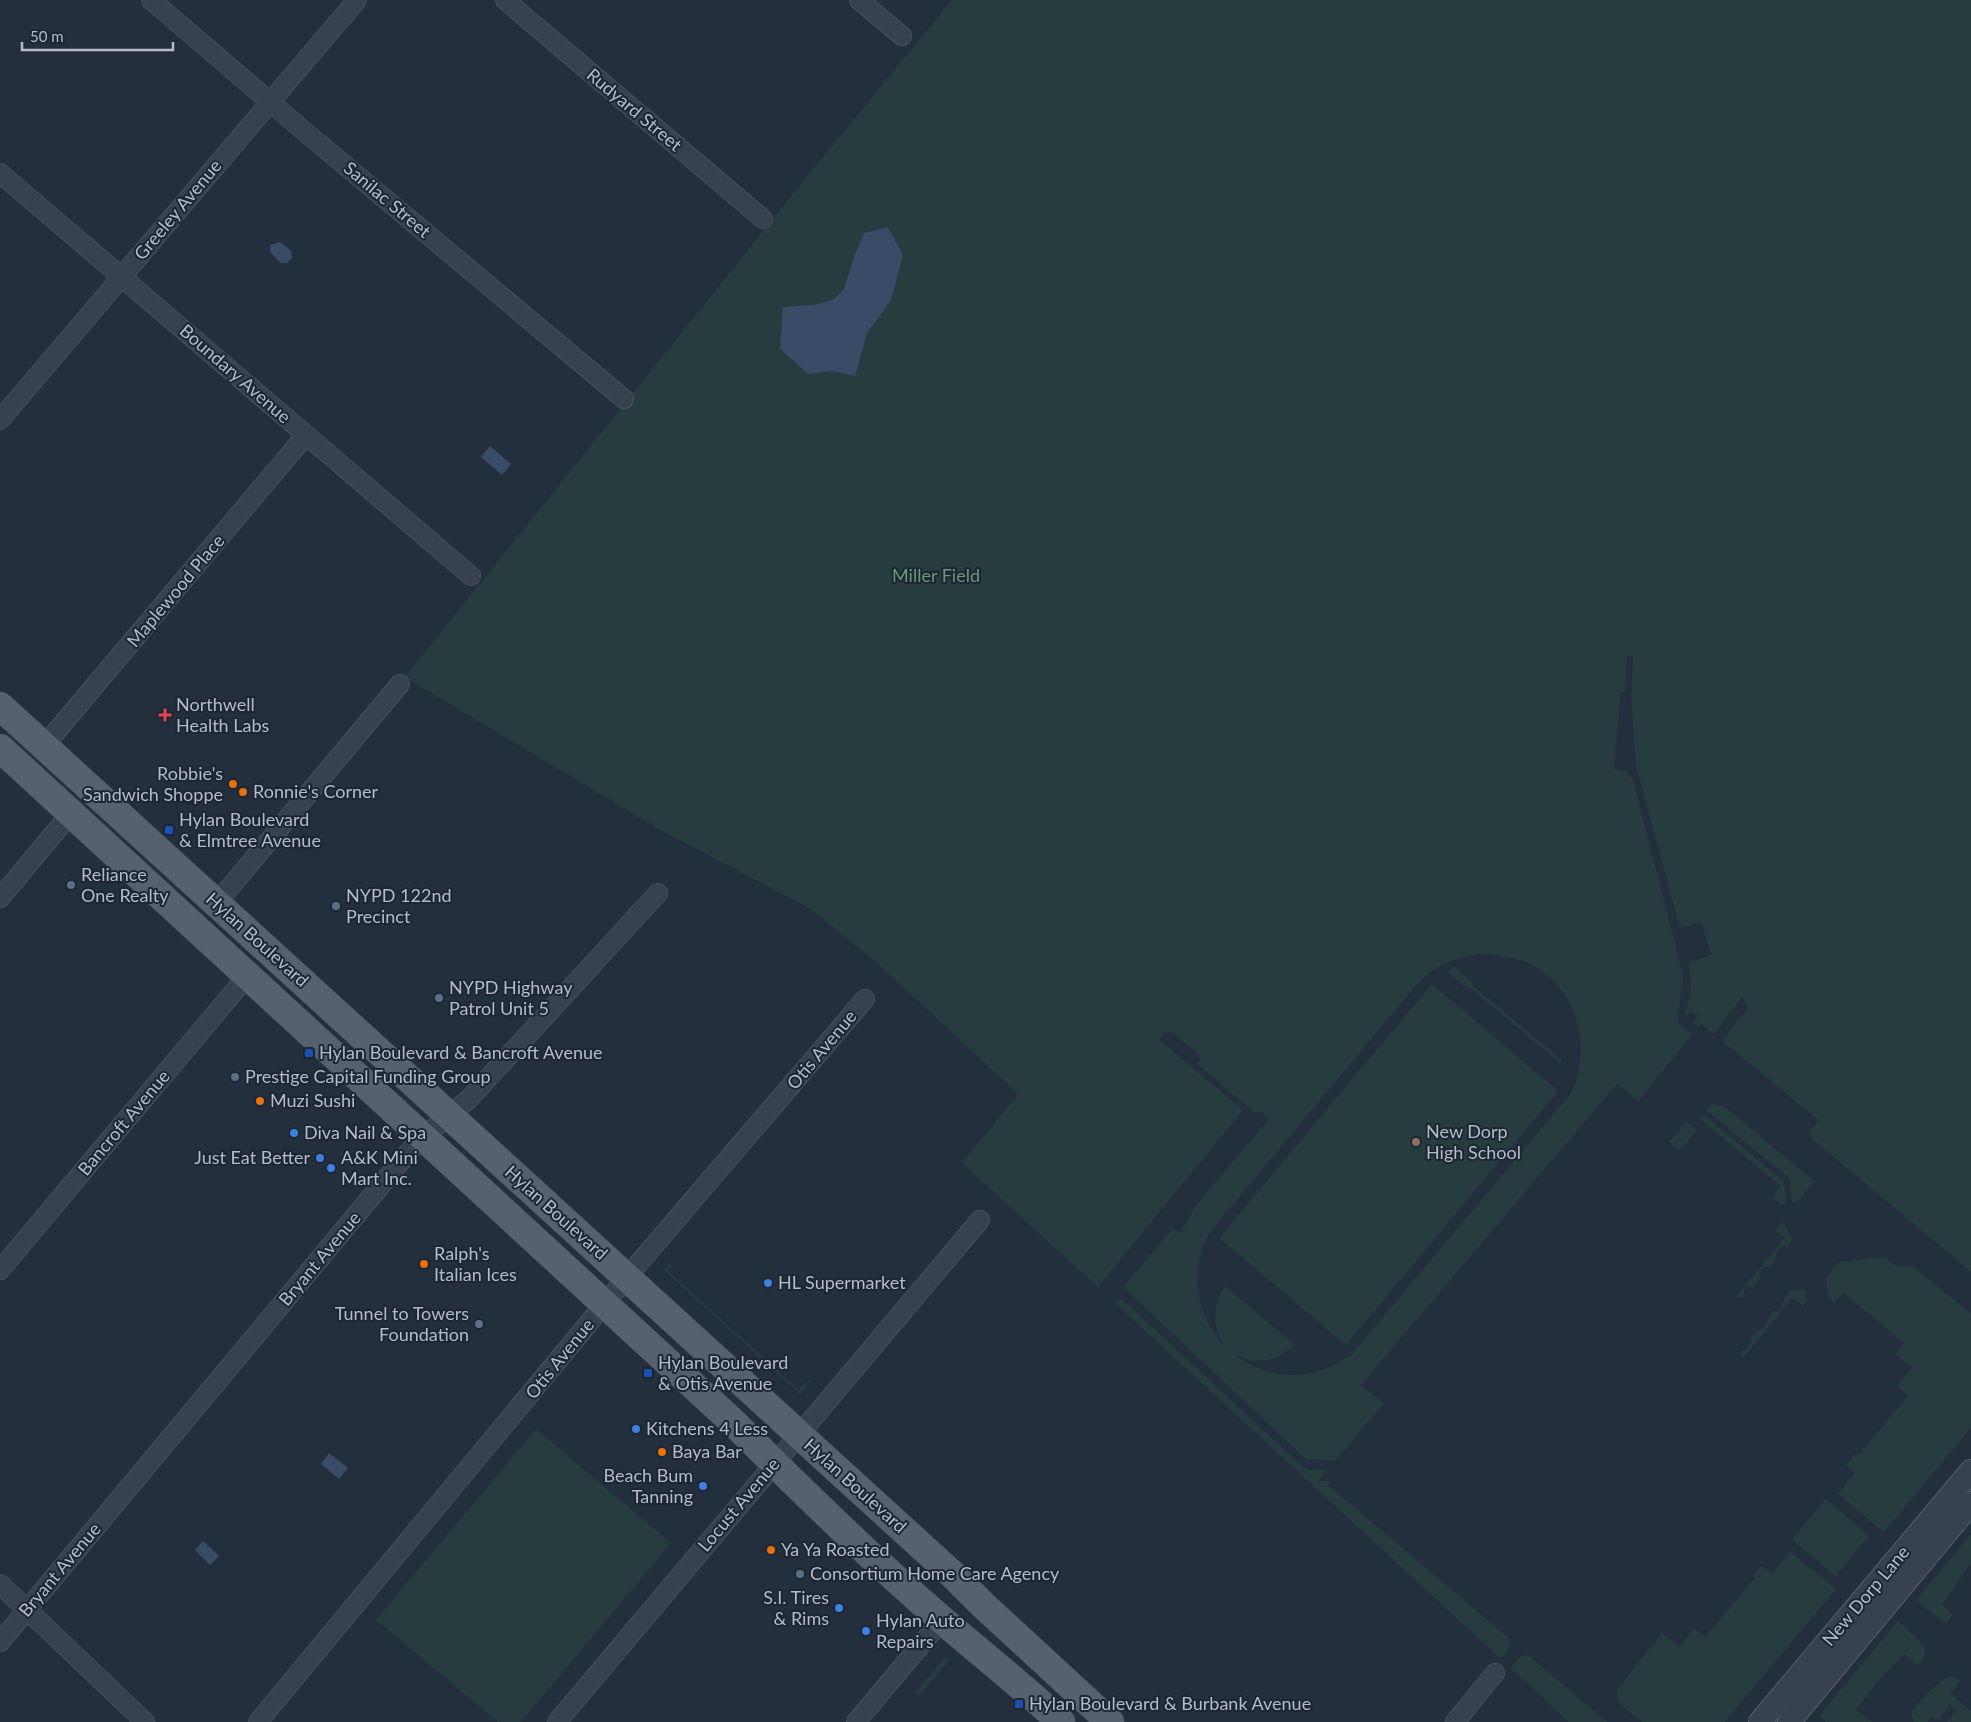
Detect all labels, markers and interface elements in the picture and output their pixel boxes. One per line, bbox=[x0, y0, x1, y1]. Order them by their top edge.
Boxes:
scale bar bbox=[22, 20, 174, 52]
text: 50 m bbox=[30, 27, 64, 45]
street label: Rudyard Street bbox=[583, 63, 687, 156]
street label: Greeley Avenue bbox=[129, 155, 226, 264]
street label: Sanilac Street bbox=[340, 156, 436, 242]
street label: Boundary Avenue bbox=[176, 319, 296, 427]
street label: Maplewood Place bbox=[122, 530, 229, 651]
park label: Miller Field bbox=[892, 564, 980, 586]
place label: Northwell Health Labs bbox=[176, 693, 270, 736]
marker: Northwell Health Labs bbox=[158, 708, 172, 722]
place label: Robbie's Sandwich Shoppe bbox=[83, 762, 223, 805]
marker: Robbie's Sandwich Shoppe bbox=[227, 778, 239, 790]
place label: Ronnie's Corner bbox=[253, 780, 379, 802]
marker: Ronnie's Corner bbox=[237, 786, 249, 798]
place label: Hylan Boulevard & Elmtree Avenue bbox=[179, 808, 321, 851]
marker: Hylan Boulevard & Elmtree Avenue bbox=[163, 824, 175, 836]
place label: Reliance One Realty bbox=[81, 863, 169, 906]
marker: Reliance One Realty bbox=[65, 879, 77, 891]
place label: NYPD 122nd Precinct bbox=[346, 884, 452, 927]
street label: Hylan Boulevard bbox=[202, 887, 313, 991]
marker: NYPD 122nd Precinct bbox=[330, 900, 342, 912]
place label: NYPD Highway Patrol Unit 5 bbox=[449, 976, 573, 1019]
marker: NYPD Highway Patrol Unit 5 bbox=[433, 992, 445, 1004]
street label: Otis Avenue bbox=[782, 1005, 861, 1094]
place label: Hylan Boulevard & Bancroft Avenue bbox=[319, 1041, 603, 1063]
marker: Hylan Boulevard & Bancroft Avenue bbox=[303, 1047, 315, 1059]
street label: Bancroft Avenue bbox=[73, 1065, 174, 1180]
place label: Prestige Capital Funding Group bbox=[245, 1065, 491, 1087]
marker: Prestige Capital Funding Group bbox=[229, 1071, 241, 1083]
place label: Muzi Sushi bbox=[270, 1089, 355, 1111]
marker: Muzi Sushi bbox=[254, 1095, 266, 1107]
place label: New Dorp High School bbox=[1426, 1120, 1521, 1163]
place label: Diva Nail & Spa bbox=[304, 1121, 426, 1143]
marker: Diva Nail & Spa bbox=[288, 1127, 300, 1139]
marker: New Dorp High School bbox=[1410, 1136, 1422, 1148]
place label: Just Eat Better bbox=[194, 1146, 310, 1168]
place label: A&K Mini Mart Inc. bbox=[341, 1146, 418, 1189]
marker: Just Eat Better bbox=[314, 1152, 326, 1164]
street label: Hylan Boulevard bbox=[501, 1160, 612, 1264]
marker: A&K Mini Mart Inc. bbox=[325, 1162, 337, 1174]
street label: Bryant Avenue bbox=[274, 1207, 365, 1310]
place label: Ralph's Italian Ices bbox=[434, 1242, 517, 1285]
marker: Ralph's Italian Ices bbox=[418, 1258, 430, 1270]
place label: HL Supermarket bbox=[778, 1271, 906, 1293]
marker: HL Supermarket bbox=[762, 1277, 774, 1289]
place label: Tunnel to Towers Foundation bbox=[335, 1302, 469, 1345]
street label: Otis Avenue bbox=[520, 1314, 598, 1403]
marker: Tunnel to Towers Foundation bbox=[473, 1318, 485, 1330]
place label: Hylan Boulevard & Otis Avenue bbox=[658, 1351, 788, 1394]
marker: Hylan Boulevard & Otis Avenue bbox=[642, 1367, 654, 1379]
place label: Kitchens 4 Less bbox=[646, 1417, 768, 1439]
marker: Kitchens 4 Less bbox=[630, 1423, 642, 1435]
street label: Hylan Boulevard bbox=[800, 1433, 911, 1537]
place label: Baya Bar bbox=[672, 1440, 742, 1462]
marker: Baya Bar bbox=[656, 1446, 668, 1458]
street label: Locust Avenue bbox=[693, 1453, 784, 1556]
place label: Beach Bum Tanning bbox=[604, 1464, 693, 1507]
marker: Beach Bum Tanning bbox=[697, 1480, 709, 1492]
street label: Bryant Avenue bbox=[14, 1518, 105, 1621]
place label: Ya Ya Roasted bbox=[781, 1538, 890, 1560]
street label: New Dorp Lane bbox=[1817, 1541, 1914, 1650]
marker: Ya Ya Roasted bbox=[765, 1544, 777, 1556]
place label: Consortium Home Care Agency bbox=[810, 1562, 1060, 1584]
marker: Consortium Home Care Agency bbox=[794, 1568, 806, 1580]
place label: S.I. Tires & Rims bbox=[763, 1586, 829, 1629]
marker: S.I. Tires & Rims bbox=[833, 1602, 845, 1614]
place label: Hylan Auto Repairs bbox=[876, 1609, 965, 1652]
marker: Hylan Auto Repairs bbox=[860, 1625, 872, 1637]
place label: Hylan Boulevard & Burbank Avenue bbox=[1029, 1692, 1311, 1714]
marker: Hylan Boulevard & Burbank Avenue bbox=[1013, 1698, 1025, 1710]

